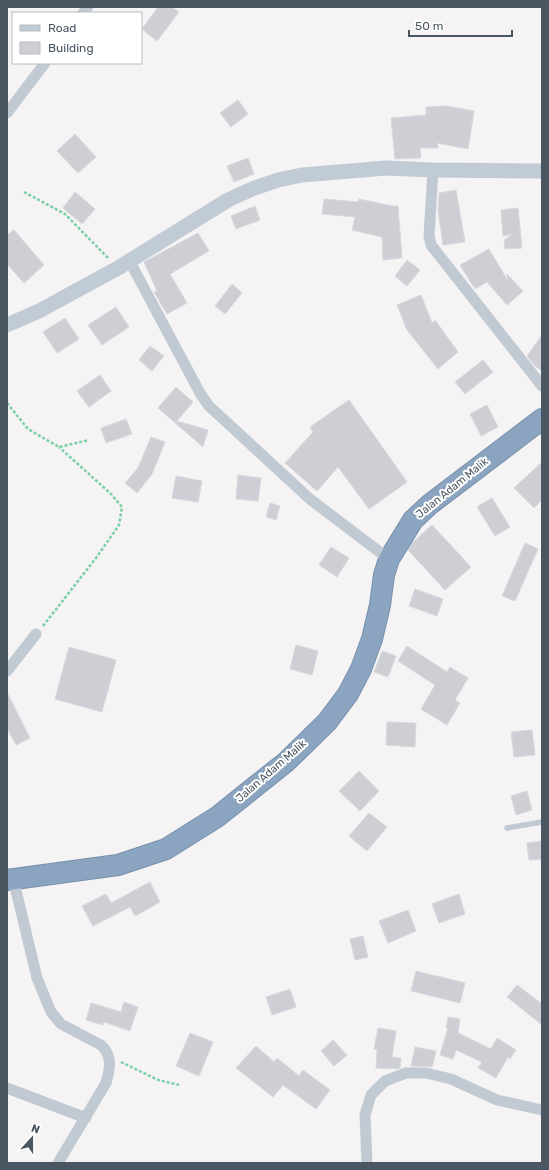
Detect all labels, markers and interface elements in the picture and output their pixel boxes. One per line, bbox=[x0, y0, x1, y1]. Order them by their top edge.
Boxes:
legend bbox=[12, 12, 142, 64]
scale bar bbox=[409, 12, 512, 38]
text: 50 m bbox=[415, 19, 443, 33]
text: Road bbox=[48, 21, 76, 35]
text: Building bbox=[48, 41, 94, 55]
street label: Jalan Adam Malik bbox=[413, 455, 491, 521]
street label: Jalan Adam Malik bbox=[233, 737, 309, 805]
north arrow bbox=[12, 1118, 52, 1158]
text: N bbox=[29, 1122, 42, 1137]

